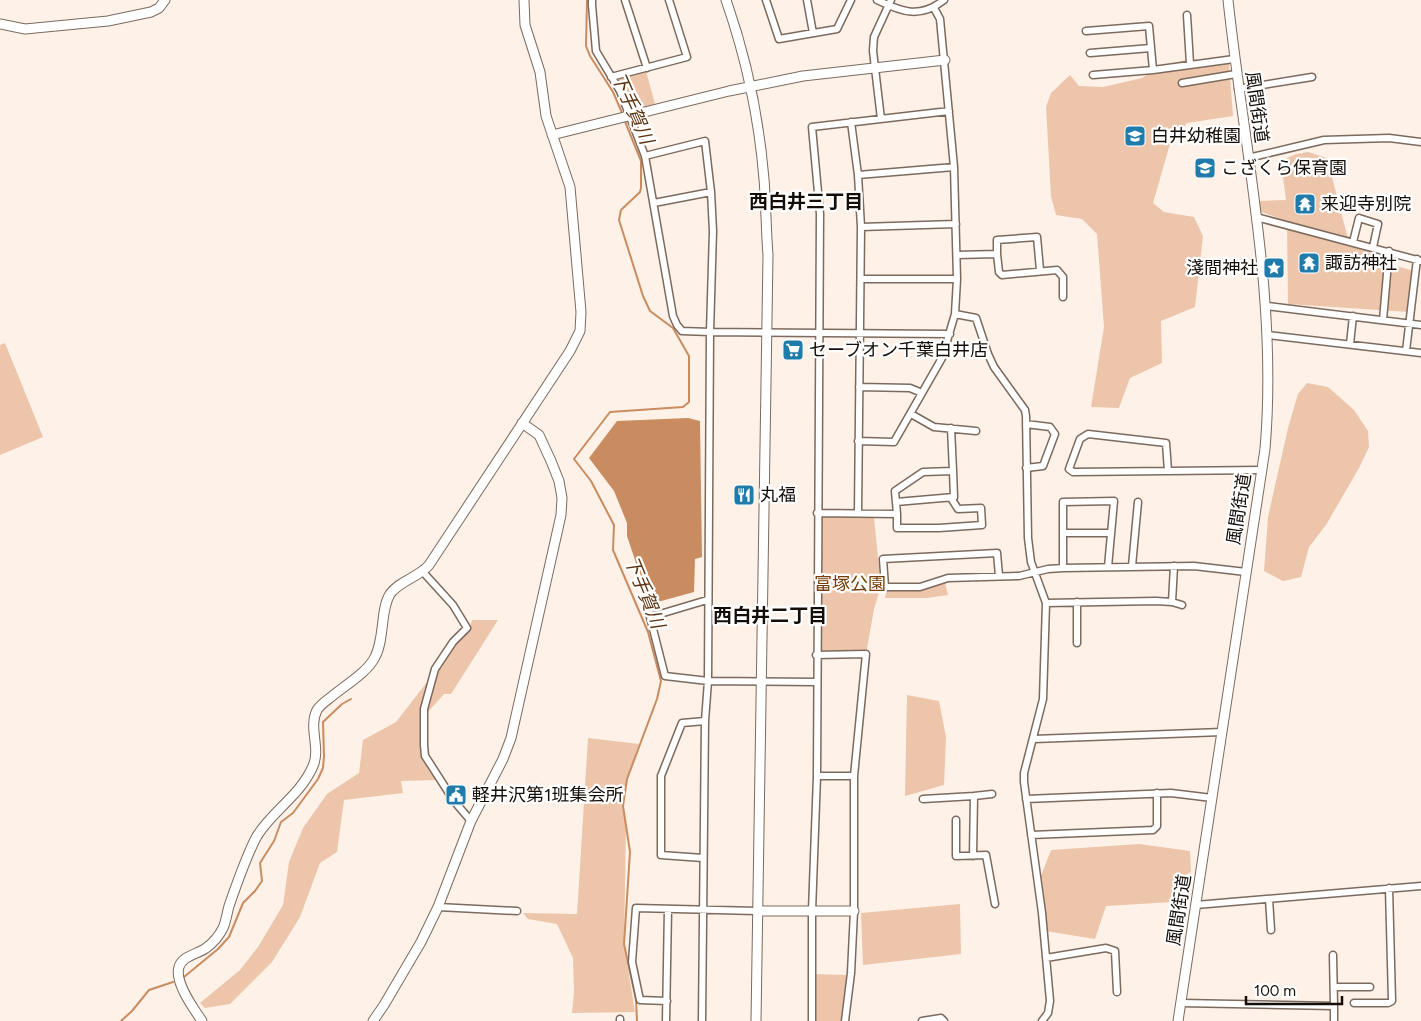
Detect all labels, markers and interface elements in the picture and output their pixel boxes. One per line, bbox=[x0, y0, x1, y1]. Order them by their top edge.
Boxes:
water label: 下手賀川 bbox=[607, 69, 659, 149]
street label: 風間街道 bbox=[1241, 70, 1273, 144]
school or university icon: 白井幼稚園 bbox=[1123, 124, 1147, 148]
place label: 白井幼稚園 bbox=[1151, 125, 1241, 147]
school or university icon: こざくら保育園 bbox=[1193, 156, 1217, 180]
place label: こざくら保育園 bbox=[1221, 157, 1347, 179]
district label: 西白井三丁目 bbox=[749, 190, 863, 213]
temple icon: 来迎寺別院 bbox=[1293, 192, 1317, 216]
place label: 来迎寺別院 bbox=[1321, 193, 1411, 215]
temple icon: 諏訪神社 bbox=[1297, 251, 1321, 275]
place label: 諏訪神社 bbox=[1325, 252, 1397, 274]
place icon: 淺間神社 bbox=[1262, 256, 1286, 280]
place label: 淺間神社 bbox=[1186, 257, 1258, 279]
supermarket icon: セーブオン千葉白井店 bbox=[781, 338, 805, 362]
place label: セーブオン千葉白井店 bbox=[809, 339, 988, 361]
street label: 風間街道 bbox=[1223, 472, 1255, 546]
restaurant icon: 丸福 bbox=[732, 483, 756, 507]
place label: 丸福 bbox=[760, 484, 796, 506]
water label: 下手賀川 bbox=[620, 553, 670, 634]
park label: 富塚公園 bbox=[814, 573, 886, 595]
district label: 西白井二丁目 bbox=[713, 604, 827, 627]
public building icon: 軽井沢第1班集会所 bbox=[444, 783, 468, 807]
place label: 軽井沢第1班集会所 bbox=[472, 784, 623, 806]
street label: 風間街道 bbox=[1163, 873, 1195, 947]
scale bar bbox=[1246, 974, 1342, 1006]
text: 100 m bbox=[1254, 982, 1296, 1000]

